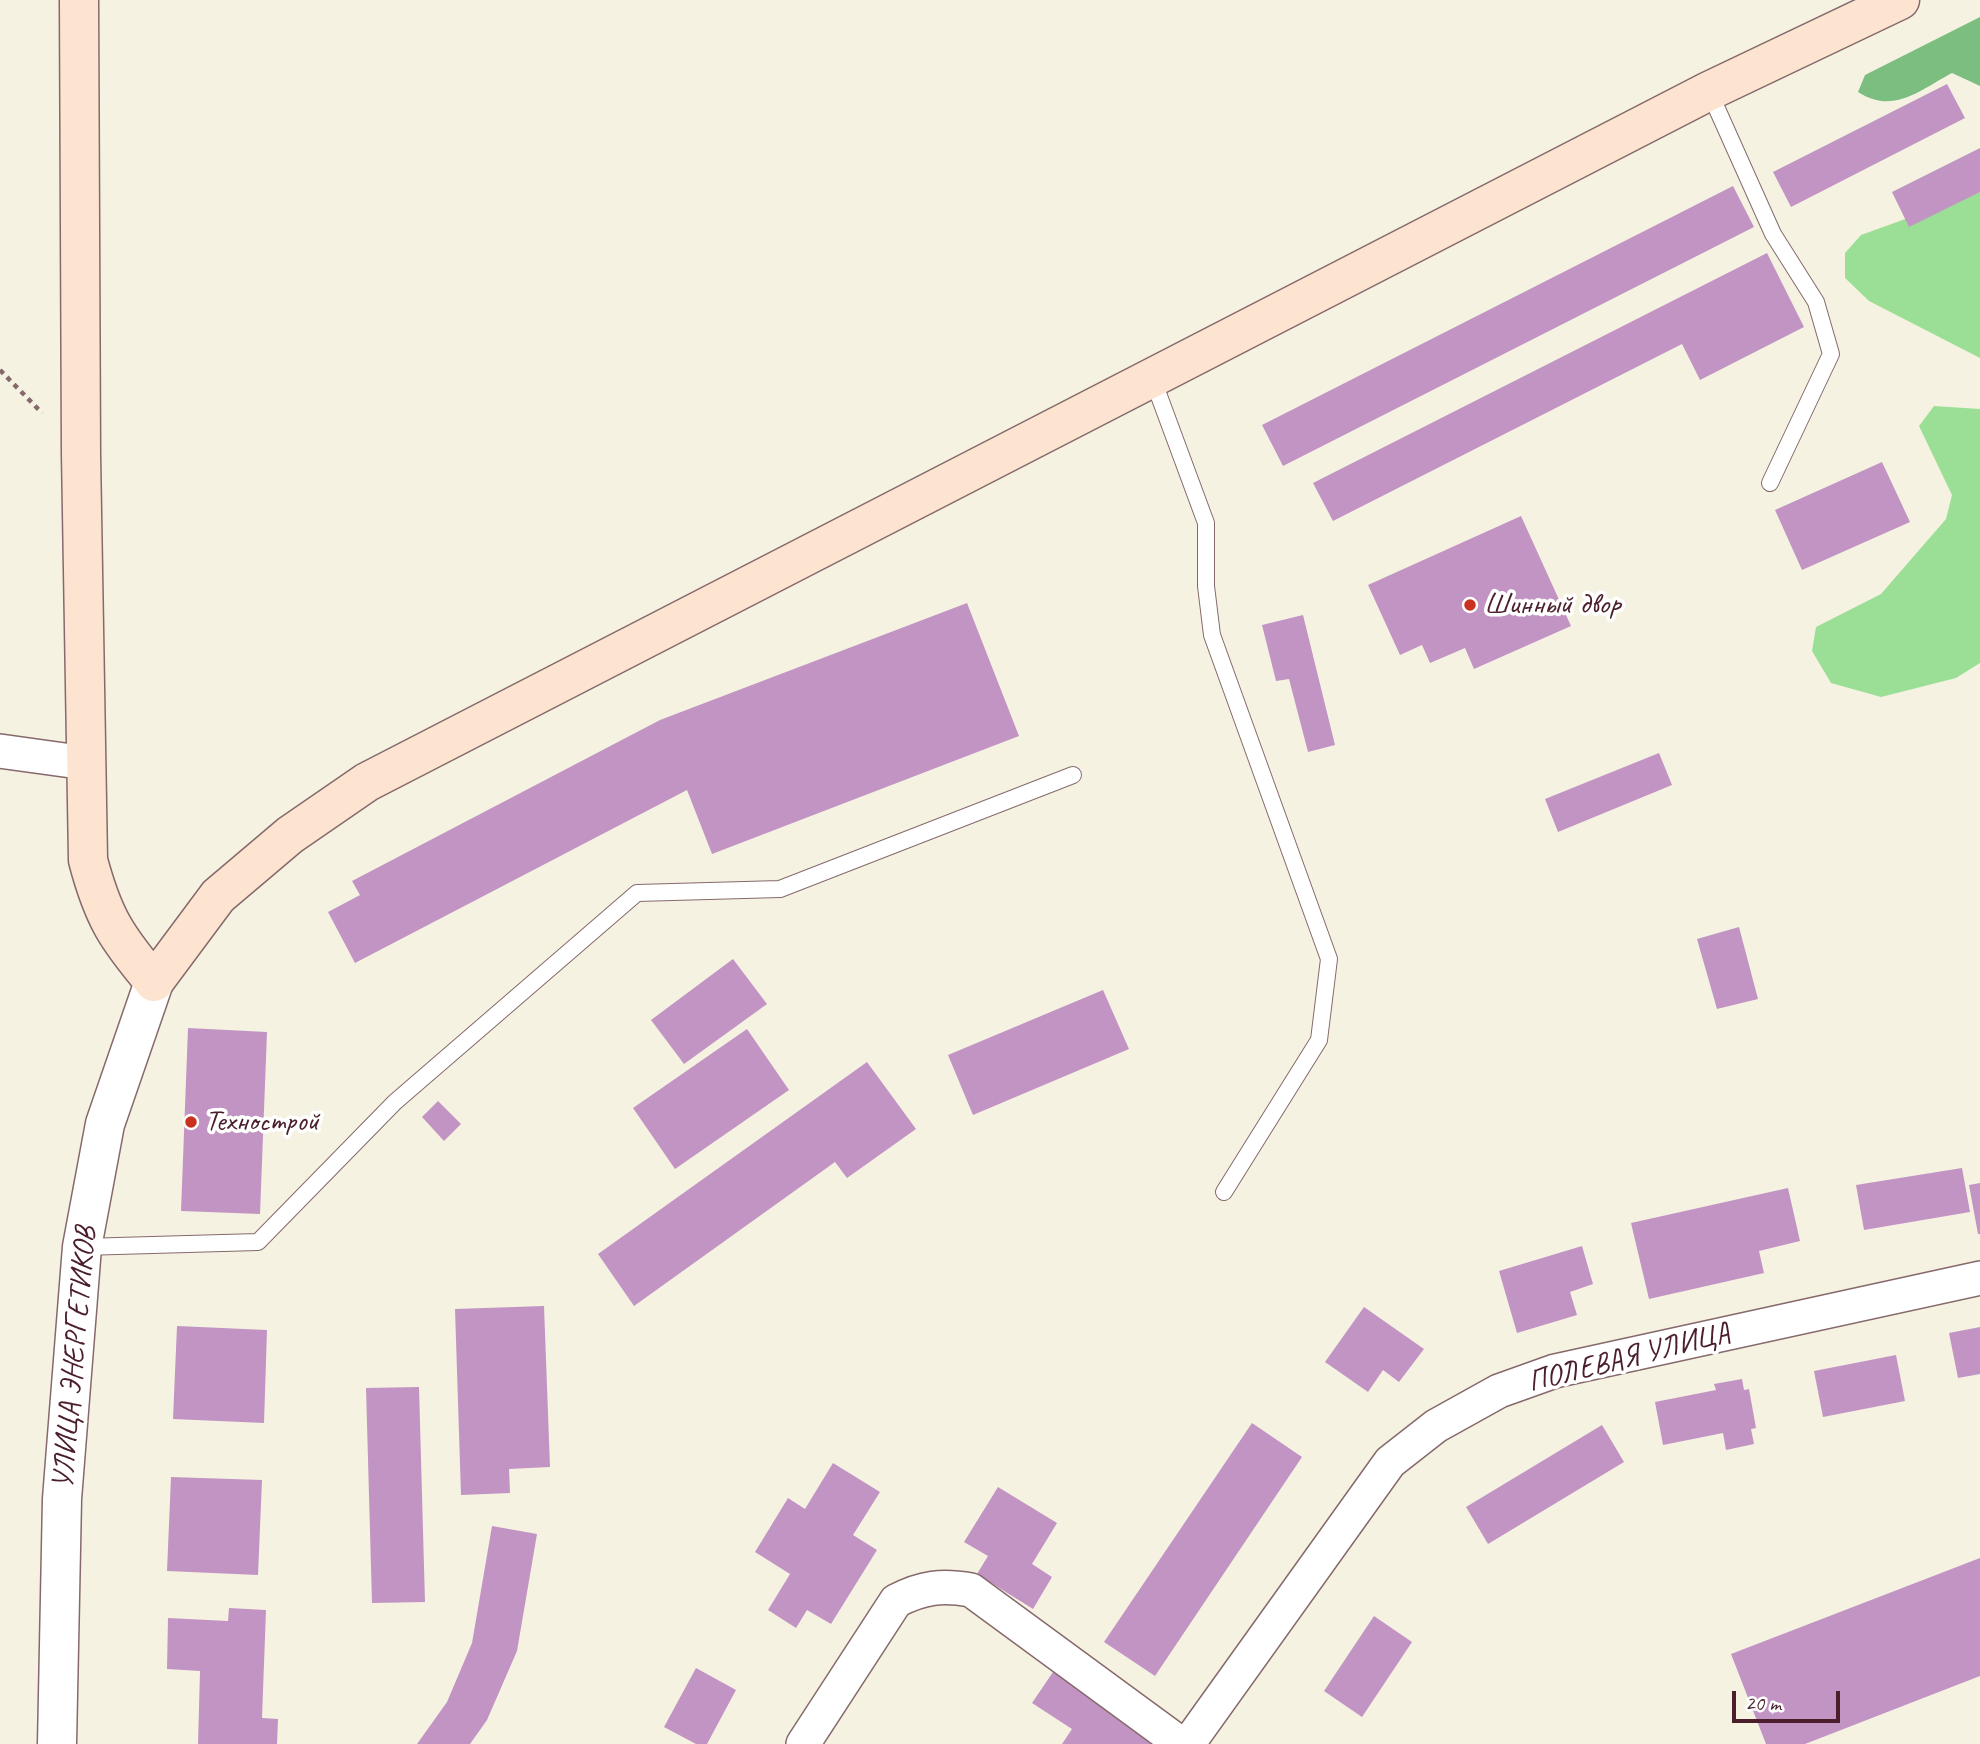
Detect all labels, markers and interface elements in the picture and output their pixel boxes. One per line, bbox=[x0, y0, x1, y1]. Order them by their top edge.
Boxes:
place label: Шинный двор bbox=[1484, 587, 1620, 623]
marker: Шинный двор bbox=[1462, 597, 1478, 613]
place label: Технострой bbox=[205, 1104, 319, 1140]
marker: Технострой bbox=[183, 1114, 199, 1130]
street label: УЛИЦА ЭНЕРГЕТИКОВ bbox=[46, 1226, 104, 1490]
street label: ПОЛЕВАЯ УЛИЦА bbox=[1524, 1316, 1734, 1400]
scale bar bbox=[1735, 1678, 1843, 1722]
text: 20 m bbox=[1745, 1690, 1781, 1716]

